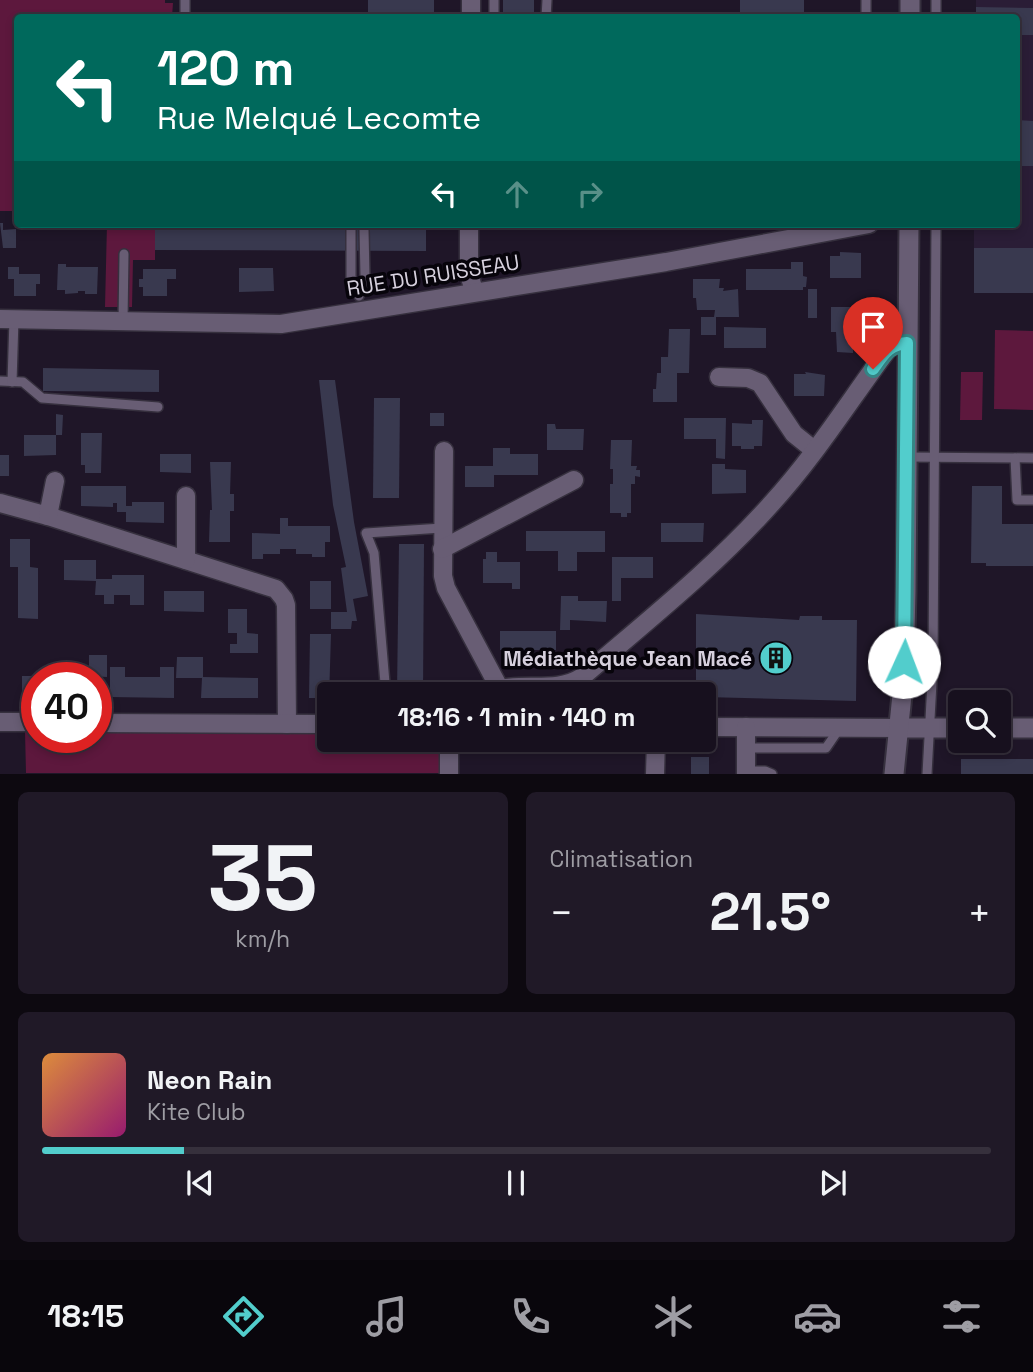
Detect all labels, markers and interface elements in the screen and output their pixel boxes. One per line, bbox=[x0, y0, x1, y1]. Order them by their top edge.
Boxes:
text: 120 m bbox=[157, 37, 294, 99]
icon: left bbox=[42, 42, 133, 133]
text: Rue Melqué Lecomte bbox=[157, 98, 481, 138]
icon: left bbox=[425, 175, 463, 213]
icon: ahead bbox=[498, 175, 536, 213]
icon: right bbox=[571, 175, 609, 213]
street label: RUE DU RUISSEAU bbox=[345, 248, 521, 302]
pin bbox=[843, 297, 903, 369]
icon: arrive bbox=[854, 308, 892, 346]
position arrow bbox=[867, 625, 941, 699]
building icon: Médiathèque Jean Macé bbox=[757, 639, 795, 677]
place label: Médiathèque Jean Macé bbox=[503, 645, 752, 672]
speed limit sign: 40 bbox=[21, 662, 112, 753]
map controls bbox=[948, 690, 1011, 753]
button: search bbox=[948, 690, 1011, 753]
text: 18:16 · 1 min · 140 m bbox=[397, 700, 636, 734]
text: 35 bbox=[208, 820, 318, 937]
text: Climatisation bbox=[550, 844, 693, 874]
text: 21.5° bbox=[709, 879, 831, 945]
text: − bbox=[550, 889, 573, 937]
text: + bbox=[967, 889, 991, 937]
text: km/h bbox=[235, 924, 290, 954]
text: Neon Rain bbox=[147, 1063, 272, 1097]
text: Kite Club bbox=[147, 1097, 246, 1127]
icon: previous bbox=[181, 1164, 219, 1202]
icon: pause bbox=[497, 1164, 535, 1202]
icon: next bbox=[814, 1164, 852, 1202]
icon: directions bbox=[219, 1292, 268, 1341]
icon: music bbox=[362, 1292, 411, 1341]
icon: phone bbox=[506, 1292, 555, 1341]
icon: climate bbox=[649, 1292, 698, 1341]
icon: car bbox=[793, 1292, 842, 1341]
icon: filters bbox=[937, 1292, 986, 1341]
text: 18:15 bbox=[47, 1296, 124, 1336]

